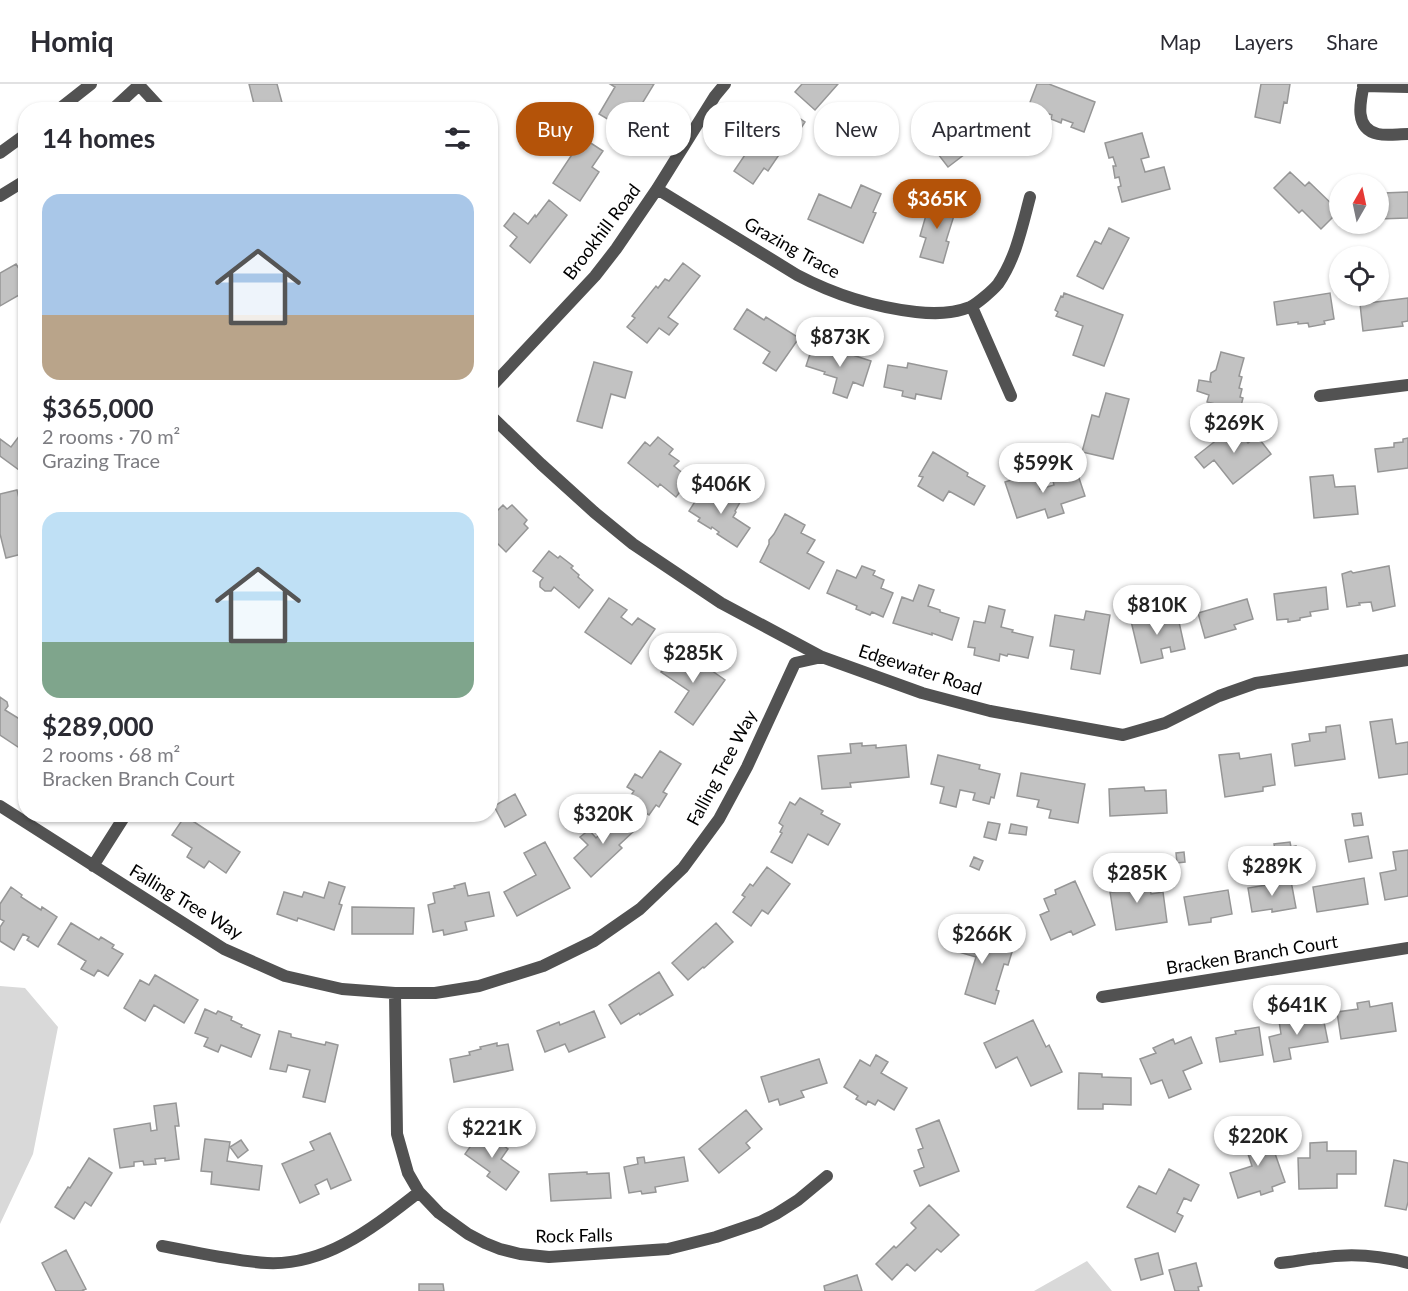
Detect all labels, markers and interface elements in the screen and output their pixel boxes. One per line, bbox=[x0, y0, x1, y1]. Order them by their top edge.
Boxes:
text: Homiq bbox=[30, 24, 114, 58]
text: Map bbox=[1160, 29, 1201, 54]
text: Layers bbox=[1234, 29, 1293, 54]
text: Share bbox=[1326, 29, 1378, 54]
chip: Buy bbox=[516, 102, 594, 156]
chip: Rent bbox=[606, 102, 691, 156]
chip: Filters bbox=[703, 102, 802, 156]
chip: New bbox=[814, 102, 899, 156]
chip: Apartment bbox=[911, 102, 1052, 156]
text: 14 homes bbox=[42, 122, 155, 154]
icon: filters bbox=[441, 122, 474, 155]
north arrow bbox=[1329, 174, 1389, 234]
map controls bbox=[1329, 174, 1389, 306]
street label: Brookhill Road bbox=[558, 179, 644, 284]
pin: $365K bbox=[895, 179, 979, 230]
text: $365K bbox=[907, 186, 967, 210]
street label: Grazing Trace bbox=[741, 212, 844, 282]
icon: home bbox=[204, 233, 312, 341]
button: locate bbox=[1329, 246, 1389, 306]
pin: $873K bbox=[798, 317, 882, 368]
text: $873K bbox=[810, 324, 870, 348]
text: $365,000 bbox=[42, 392, 154, 424]
pin: $269K bbox=[1192, 403, 1276, 454]
text: $269K bbox=[1204, 410, 1264, 434]
text: 2 rooms · 70 m² bbox=[42, 424, 180, 448]
pin: $599K bbox=[1001, 443, 1085, 494]
text: Grazing Trace bbox=[42, 448, 160, 472]
text: $599K bbox=[1013, 450, 1073, 474]
pin: $406K bbox=[679, 464, 763, 515]
text: $406K bbox=[691, 471, 751, 495]
icon: home bbox=[204, 551, 312, 659]
pin: $810K bbox=[1115, 585, 1199, 636]
text: $810K bbox=[1127, 592, 1187, 616]
pin: $285K bbox=[651, 633, 735, 684]
street label: Edgewater Road bbox=[856, 639, 985, 699]
text: $285K bbox=[663, 640, 723, 664]
street label: Falling Tree Way bbox=[681, 705, 761, 829]
text: $289,000 bbox=[42, 710, 154, 742]
text: 2 rooms · 68 m² bbox=[42, 742, 180, 766]
text: Bracken Branch Court bbox=[42, 766, 235, 790]
pin: $320K bbox=[561, 794, 645, 845]
text: $320K bbox=[573, 801, 633, 825]
pin: $289K bbox=[1230, 846, 1314, 897]
pin: $285K bbox=[1095, 853, 1179, 904]
text: $289K bbox=[1242, 853, 1302, 877]
street label: Falling Tree Way bbox=[126, 859, 248, 944]
text: $285K bbox=[1107, 860, 1167, 884]
pin: $266K bbox=[940, 914, 1024, 965]
text: $266K bbox=[952, 921, 1012, 945]
street label: Bracken Branch Court bbox=[1165, 930, 1340, 978]
pin: $641K bbox=[1255, 985, 1339, 1036]
text: $641K bbox=[1267, 992, 1327, 1016]
pin: $221K bbox=[450, 1108, 534, 1159]
text: $221K bbox=[462, 1115, 522, 1139]
pin: $220K bbox=[1216, 1116, 1300, 1167]
text: $220K bbox=[1228, 1123, 1288, 1147]
street label: Rock Falls bbox=[535, 1223, 613, 1247]

